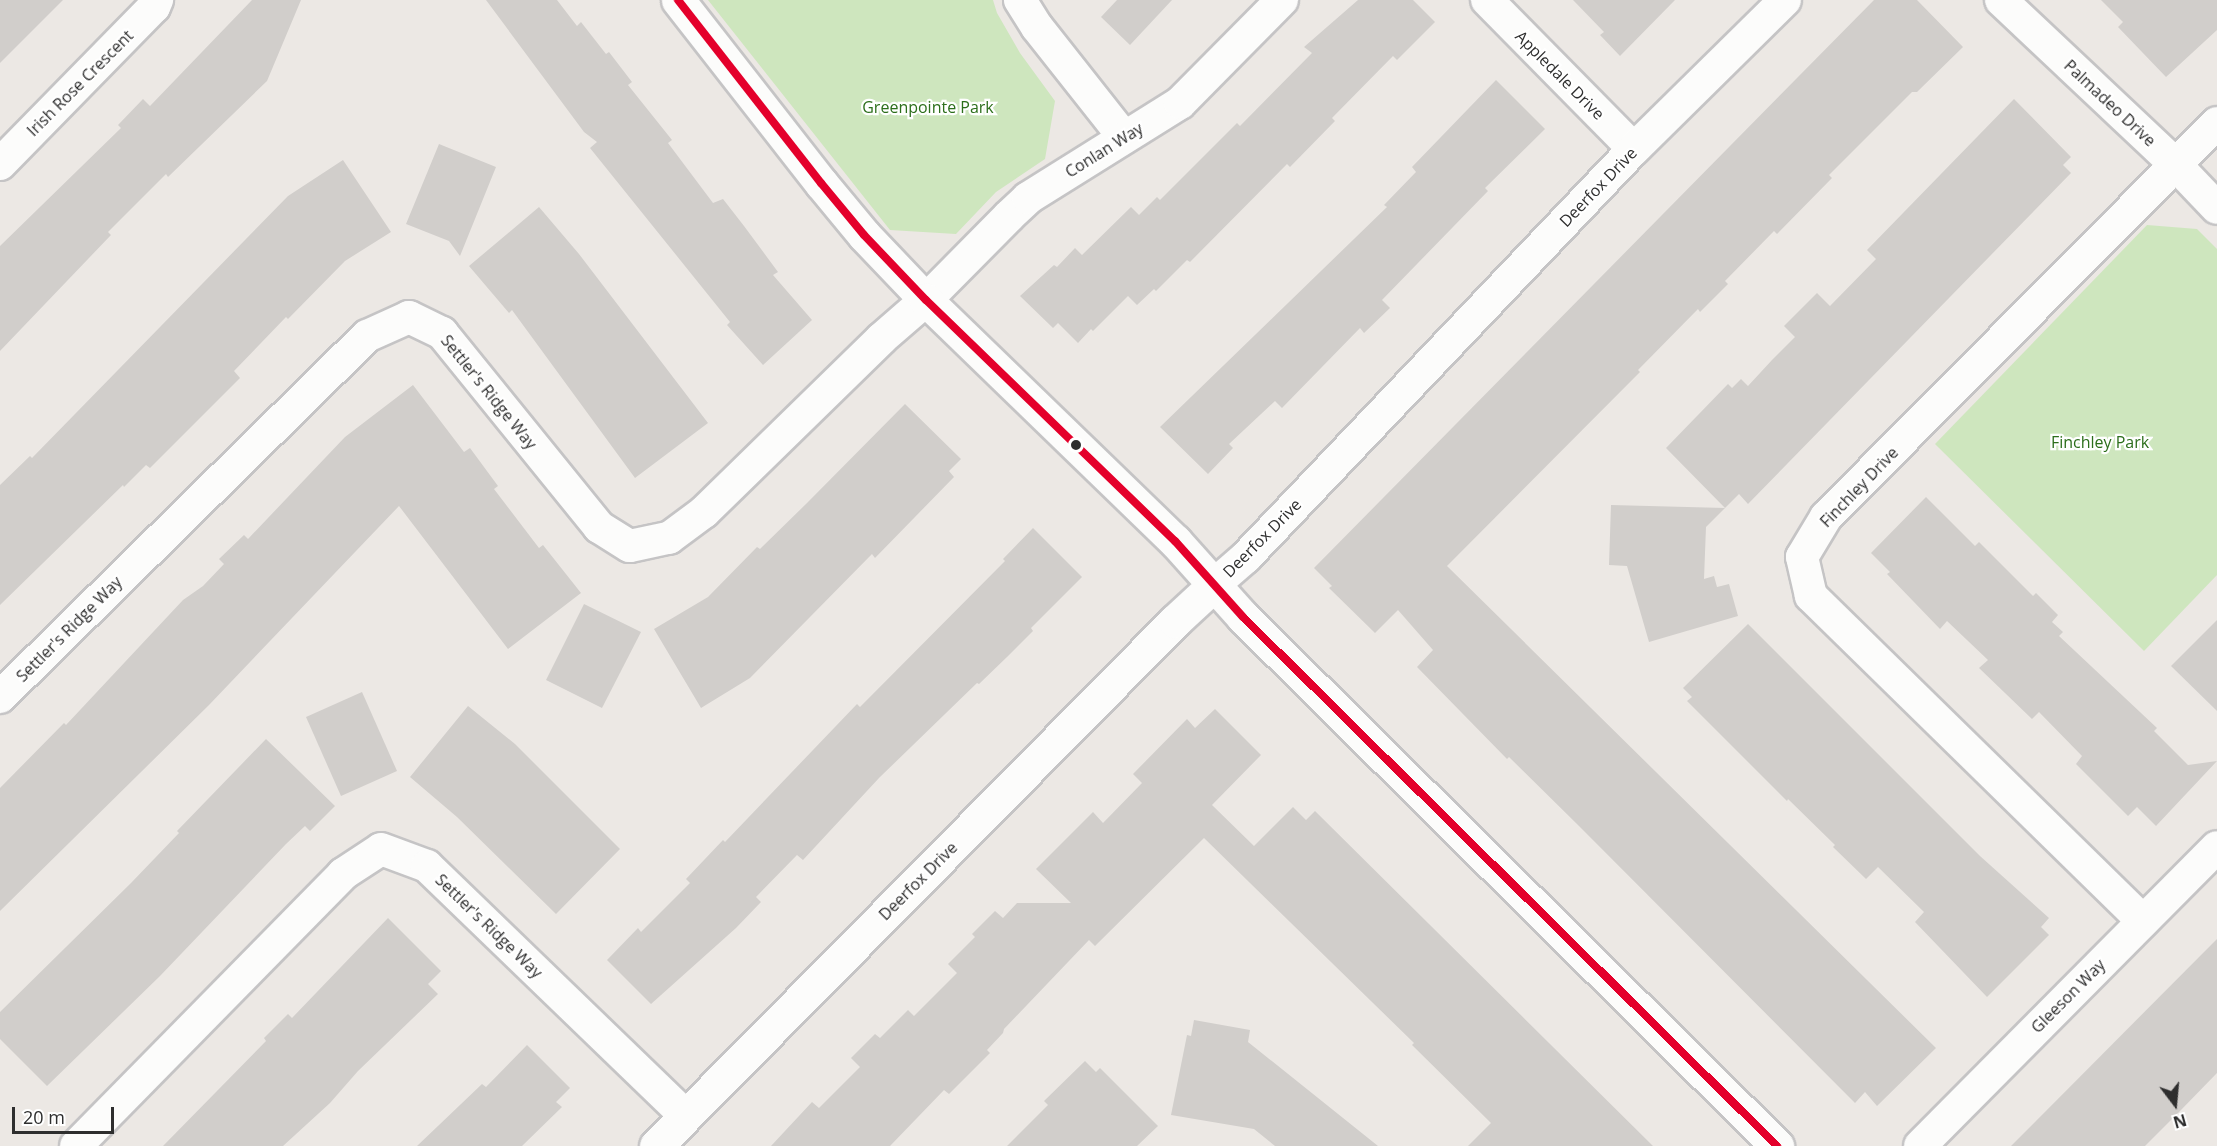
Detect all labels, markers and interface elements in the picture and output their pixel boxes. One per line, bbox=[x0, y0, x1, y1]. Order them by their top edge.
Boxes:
street label: Irish Rose Crescent bbox=[23, 26, 137, 140]
street label: Appledale Drive bbox=[1512, 27, 1608, 123]
street label: Palmadeo Drive bbox=[2060, 56, 2160, 150]
park label: Greenpointe Park bbox=[862, 97, 994, 117]
street label: Conlan Way bbox=[1062, 119, 1146, 181]
street label: Deerfox Drive bbox=[1555, 143, 1641, 231]
street label: Settler's Ridge Way bbox=[437, 331, 541, 453]
park label: Finchley Park bbox=[2051, 432, 2149, 452]
unlabelled marker bbox=[1070, 439, 1082, 451]
street label: Finchley Drive bbox=[1816, 443, 1902, 531]
street label: Deerfox Drive bbox=[1219, 495, 1305, 581]
street label: Settler's Ridge Way bbox=[12, 572, 126, 686]
street label: Deerfox Drive bbox=[875, 838, 961, 924]
street label: Settler's Ridge Way bbox=[432, 870, 546, 982]
street label: Gleeson Way bbox=[2027, 955, 2109, 1037]
north arrow bbox=[2145, 1074, 2205, 1134]
scale bar bbox=[15, 1095, 117, 1133]
text: 20 m bbox=[23, 1105, 65, 1129]
text: N bbox=[2171, 1109, 2189, 1134]

